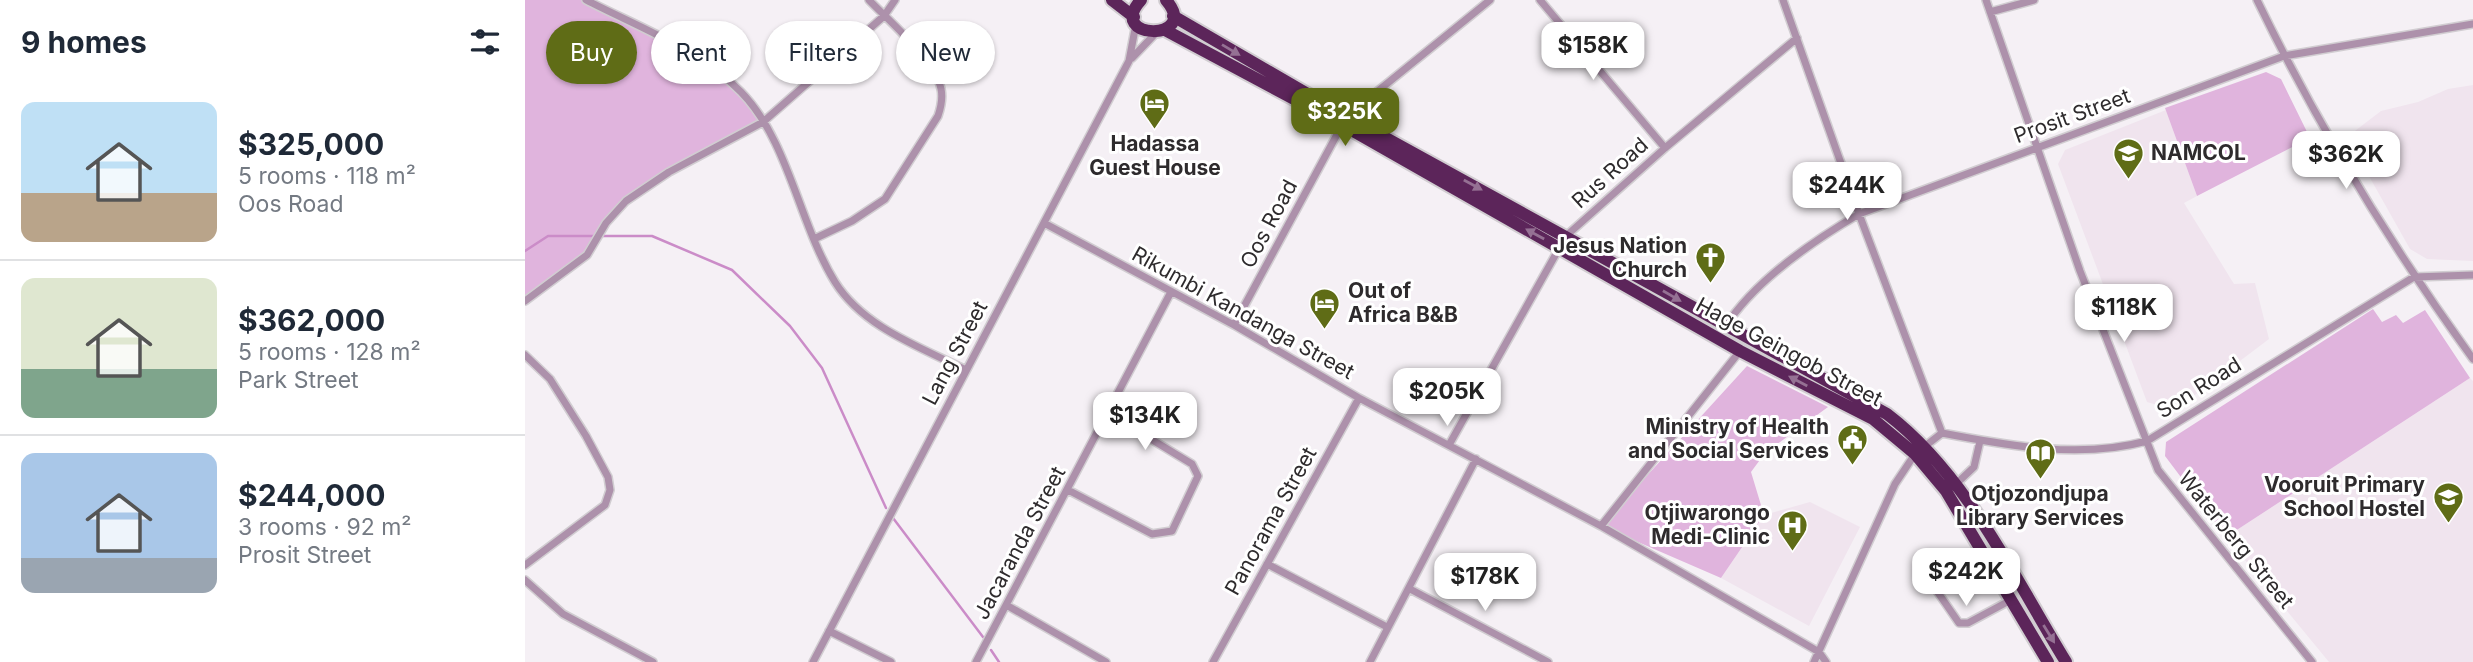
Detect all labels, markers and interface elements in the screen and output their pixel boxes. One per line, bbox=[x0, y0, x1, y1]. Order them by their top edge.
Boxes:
chip: Buy bbox=[546, 21, 637, 84]
chip: Rent bbox=[651, 21, 751, 84]
chip: Filters bbox=[765, 21, 882, 84]
chip: New bbox=[896, 21, 995, 84]
pin: $158K bbox=[1544, 22, 1642, 82]
icon: filters bbox=[466, 23, 504, 61]
text: 9 homes bbox=[21, 24, 147, 60]
text: $158K bbox=[1557, 31, 1629, 59]
one-way arrow bbox=[1222, 44, 1241, 57]
street label: Prosit Street bbox=[2010, 83, 2133, 148]
hotel icon: Hadassa Guest House bbox=[1138, 87, 1172, 131]
pin: $325K bbox=[1296, 88, 1394, 148]
text: $325K bbox=[1307, 97, 1383, 125]
text: $325,000 bbox=[238, 126, 384, 162]
icon: home bbox=[77, 130, 161, 214]
place label: Hadassa Guest House bbox=[1089, 131, 1221, 180]
street label: Rus Road bbox=[1567, 132, 1653, 213]
pin: $362K bbox=[2297, 132, 2395, 191]
school or university icon: NAMCOL bbox=[2111, 136, 2145, 180]
place label: NAMCOL bbox=[2151, 140, 2246, 165]
text: $362K bbox=[2308, 140, 2384, 168]
text: 5 rooms · 118 m² bbox=[238, 162, 416, 190]
pin: $244K bbox=[1798, 162, 1896, 222]
text: $244K bbox=[1809, 171, 1885, 199]
street label: Oos Road bbox=[1235, 175, 1302, 272]
one-way arrow bbox=[1463, 179, 1483, 191]
text: Oos Road bbox=[238, 190, 343, 218]
one-way arrow bbox=[1526, 228, 1545, 240]
place label: Jesus Nation Church bbox=[1553, 233, 1687, 282]
street label: Rikumbi Kandanga Street bbox=[1128, 241, 1359, 384]
church icon: Jesus Nation Church bbox=[1693, 241, 1727, 285]
place label: Out of Africa B&B bbox=[1348, 278, 1458, 327]
pin: $118K bbox=[2075, 284, 2173, 344]
hotel icon: Out of Africa B&B bbox=[1308, 286, 1342, 330]
one-way arrow bbox=[1662, 289, 1681, 302]
street label: Hage Geingob Street bbox=[1692, 292, 1887, 411]
text: $118K bbox=[2091, 293, 2157, 321]
street label: Lang Street bbox=[917, 296, 992, 409]
text: $362,000 bbox=[238, 302, 385, 338]
icon: home bbox=[77, 306, 161, 390]
text: 5 rooms · 128 m² bbox=[238, 338, 421, 366]
street label: Son Road bbox=[2152, 352, 2246, 423]
text: Park Street bbox=[238, 366, 359, 394]
pin: $205K bbox=[1398, 368, 1496, 428]
one-way arrow bbox=[1787, 376, 1807, 388]
text: $205K bbox=[1409, 377, 1485, 405]
pin: $134K bbox=[1096, 392, 1194, 452]
text: $134K bbox=[1109, 401, 1181, 429]
place label: Ministry of Health and Social Services bbox=[1628, 414, 1829, 463]
public building icon: Ministry of Health and Social Services bbox=[1835, 422, 1869, 466]
library icon: Otjozondjupa Library Services bbox=[2023, 437, 2057, 481]
street label: Panorama Street bbox=[1220, 442, 1322, 599]
street label: Jacaranda Street bbox=[969, 462, 1070, 624]
street label: Waterberg Street bbox=[2173, 466, 2299, 613]
place label: Vooruit Primary School Hostel bbox=[2264, 472, 2425, 521]
text: $244,000 bbox=[238, 477, 385, 513]
school or university icon: Vooruit Primary School Hostel bbox=[2431, 480, 2465, 524]
icon: home bbox=[77, 481, 161, 565]
place label: Otjozondjupa Library Services bbox=[1956, 481, 2124, 530]
place label: Otjiwarongo Medi-Clinic bbox=[1644, 500, 1770, 549]
hospital icon: Otjiwarongo Medi-Clinic bbox=[1776, 508, 1810, 552]
text: 3 rooms · 92 m² bbox=[238, 513, 411, 541]
text: Prosit Street bbox=[238, 541, 371, 569]
pin: $242K bbox=[1917, 548, 2015, 608]
pin: $178K bbox=[1436, 554, 1534, 613]
text: $242K bbox=[1928, 557, 2004, 585]
text: $178K bbox=[1450, 562, 1520, 590]
one-way arrow bbox=[2042, 624, 2055, 644]

